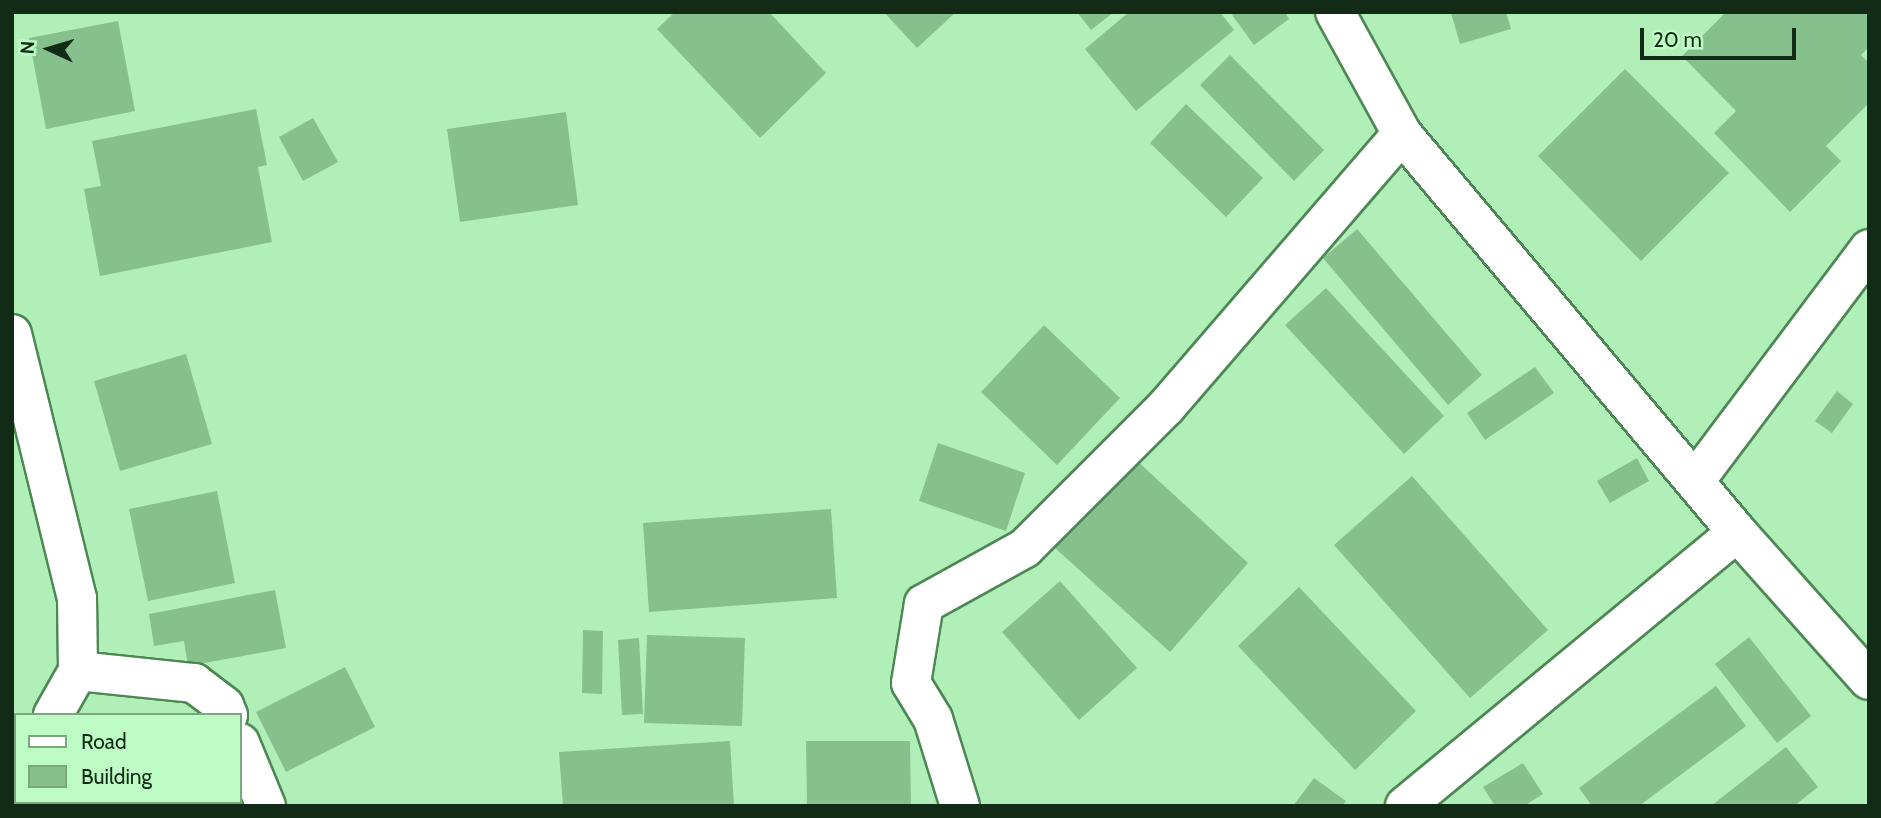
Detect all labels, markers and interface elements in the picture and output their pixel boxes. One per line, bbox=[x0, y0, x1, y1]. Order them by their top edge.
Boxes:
north arrow bbox=[14, 14, 84, 84]
scale bar bbox=[1643, 14, 1799, 58]
text: 20 m bbox=[1653, 27, 1702, 52]
text: N bbox=[16, 40, 39, 55]
legend bbox=[14, 713, 242, 804]
text: Road bbox=[81, 729, 127, 754]
text: Building bbox=[81, 764, 152, 789]

